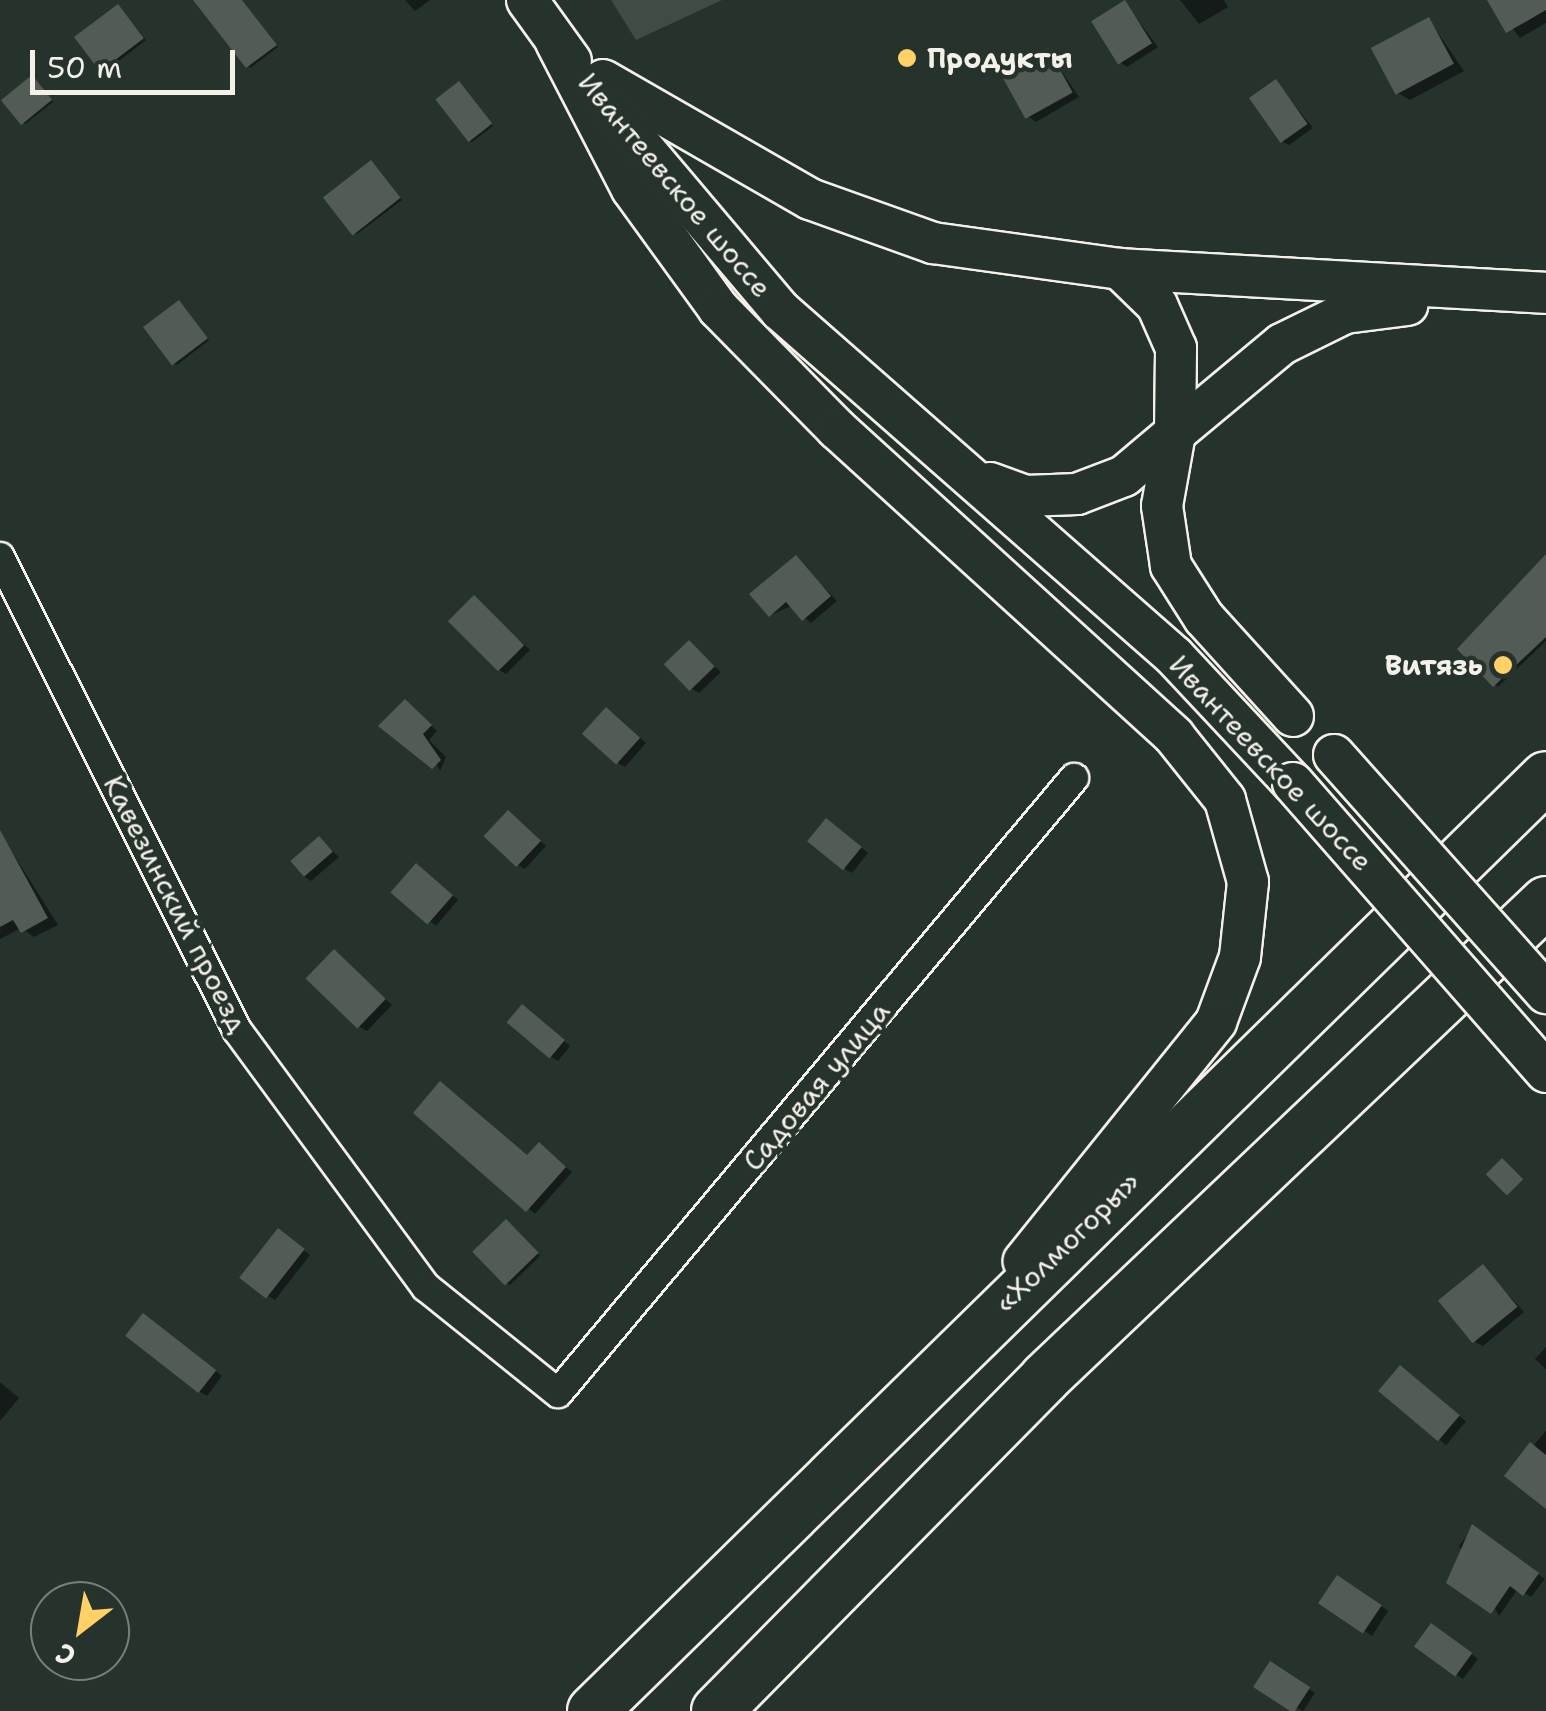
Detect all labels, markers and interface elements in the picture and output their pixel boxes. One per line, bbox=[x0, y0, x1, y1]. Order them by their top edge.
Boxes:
scale bar bbox=[35, 30, 240, 92]
place label: Продукты bbox=[927, 41, 1073, 75]
text: 50 m bbox=[47, 47, 122, 88]
marker: Продукты bbox=[896, 47, 918, 69]
street label: Ивантеевское шоссе bbox=[571, 66, 779, 304]
street label: Ивантеевское шоссе bbox=[1162, 648, 1380, 878]
place label: Витязь bbox=[1385, 648, 1483, 682]
marker: Витязь bbox=[1492, 654, 1514, 676]
street label: Кавезинский проезд bbox=[97, 770, 255, 1038]
street label: Садовая улица bbox=[736, 995, 896, 1177]
street label: «Холмогоры» bbox=[988, 1165, 1146, 1319]
north arrow bbox=[30, 1581, 130, 1681]
text: С bbox=[48, 1634, 83, 1676]

